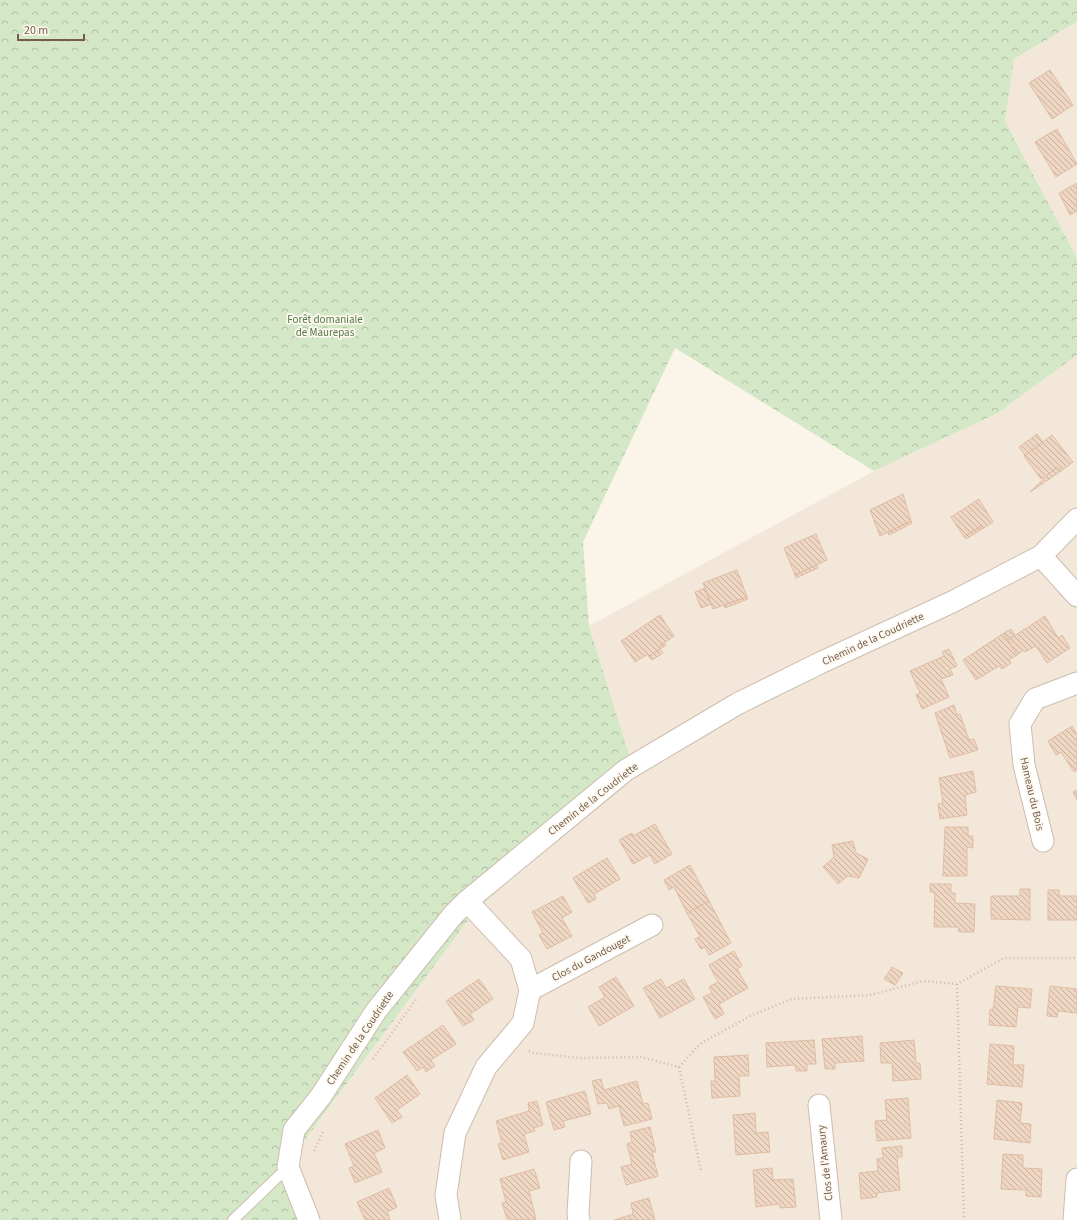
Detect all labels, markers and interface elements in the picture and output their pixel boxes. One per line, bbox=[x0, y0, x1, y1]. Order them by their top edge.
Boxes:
scale bar bbox=[18, 16, 84, 42]
text: 20 m bbox=[24, 22, 48, 39]
park label: Forêt domaniale de Maurepas bbox=[287, 312, 363, 340]
street label: Chemin de la Coudriette bbox=[820, 609, 927, 669]
street label: Hameau du Bois bbox=[1016, 756, 1048, 833]
street label: Chemin de la Coudriette bbox=[545, 759, 642, 839]
street label: Clos du Gandouget bbox=[549, 931, 633, 985]
street label: Chemin de la Coudriette bbox=[323, 987, 397, 1088]
street label: Clos de l'Amaury bbox=[814, 1124, 836, 1202]

